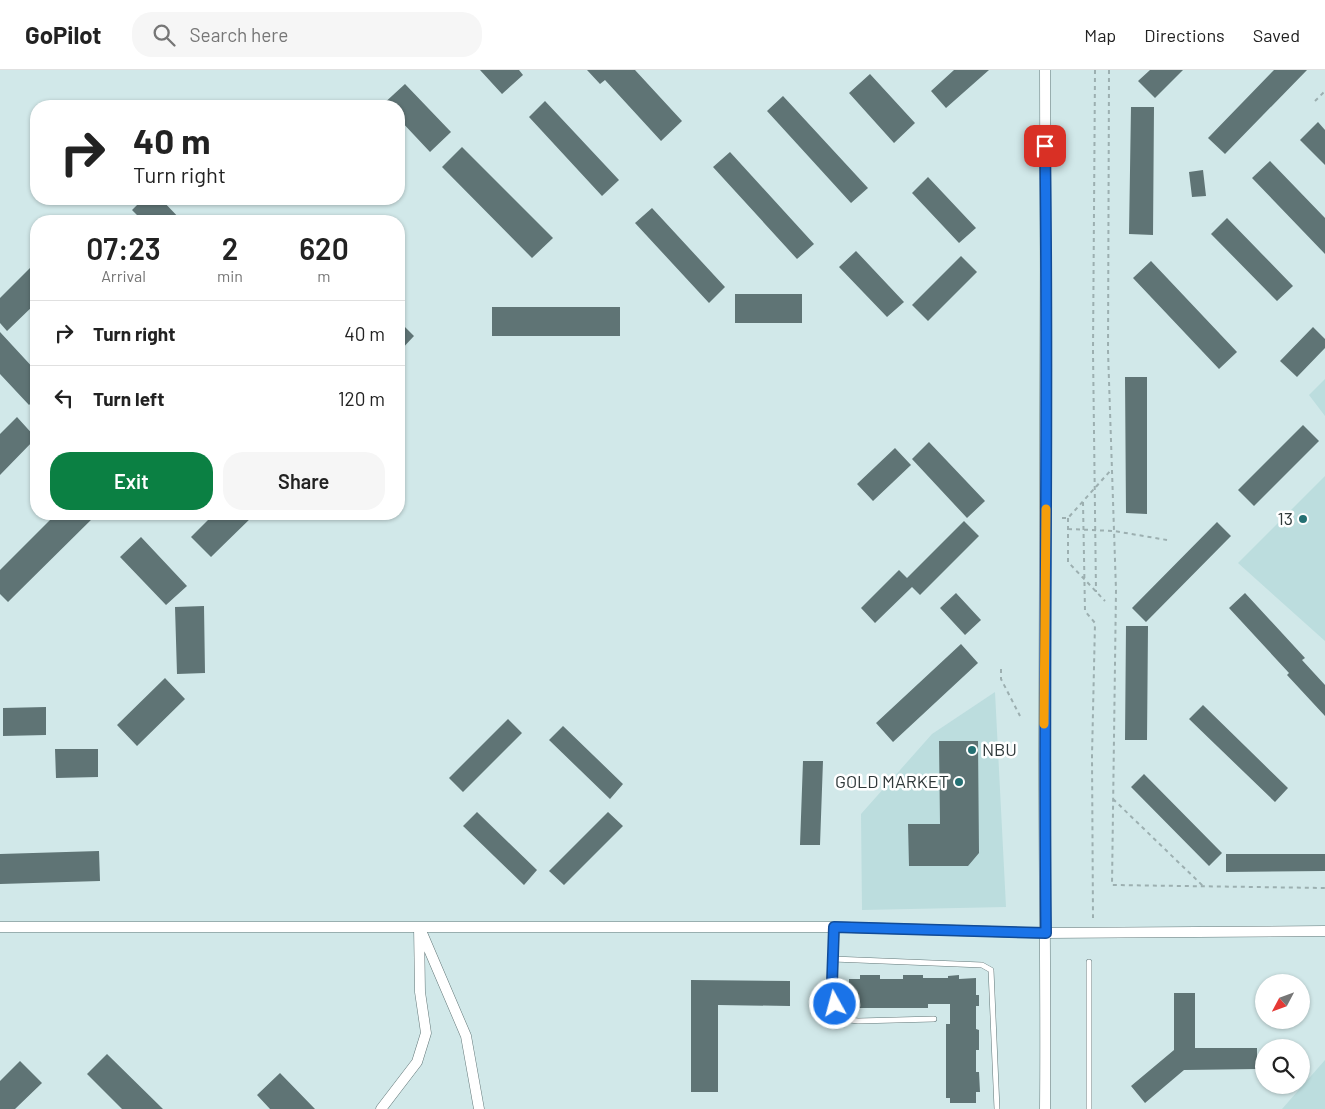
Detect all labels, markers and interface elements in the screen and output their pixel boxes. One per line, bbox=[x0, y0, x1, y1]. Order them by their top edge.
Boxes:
search box bbox=[132, 12, 482, 57]
text: GoPilot bbox=[25, 20, 102, 49]
icon: search bbox=[150, 21, 178, 49]
text: Search here bbox=[190, 23, 288, 46]
text: Map bbox=[1084, 24, 1116, 46]
text: Directions bbox=[1144, 24, 1225, 46]
text: Saved bbox=[1253, 24, 1300, 46]
text: 40 m bbox=[133, 119, 210, 161]
icon: right bbox=[50, 120, 115, 185]
pin bbox=[1024, 125, 1066, 167]
icon: arrive bbox=[1031, 132, 1059, 160]
text: Turn right bbox=[133, 161, 226, 187]
text: 07:23 bbox=[86, 230, 161, 266]
text: 2 bbox=[222, 230, 238, 266]
text: 620 bbox=[299, 230, 349, 266]
text: Arrival bbox=[101, 266, 146, 285]
text: min bbox=[217, 266, 243, 285]
text: m bbox=[317, 266, 331, 285]
icon: right bbox=[50, 319, 78, 347]
text: Turn right bbox=[93, 322, 175, 345]
text: 40 m bbox=[344, 322, 385, 345]
icon: left bbox=[50, 384, 78, 412]
text: Turn left bbox=[93, 387, 164, 410]
text: 120 m bbox=[338, 387, 385, 410]
button: Exit bbox=[50, 452, 213, 510]
button: Share bbox=[223, 452, 385, 510]
place label: 13 bbox=[1277, 507, 1293, 529]
marker: 13 bbox=[1297, 513, 1309, 525]
place label: NBU bbox=[982, 738, 1017, 760]
marker: NBU bbox=[966, 744, 978, 756]
place label: GOLD MARKET bbox=[835, 770, 949, 792]
marker: GOLD MARKET bbox=[953, 776, 965, 788]
north arrow bbox=[1255, 974, 1310, 1029]
map controls bbox=[1255, 974, 1310, 1094]
position arrow bbox=[808, 977, 860, 1029]
button: search bbox=[1255, 1039, 1310, 1094]

